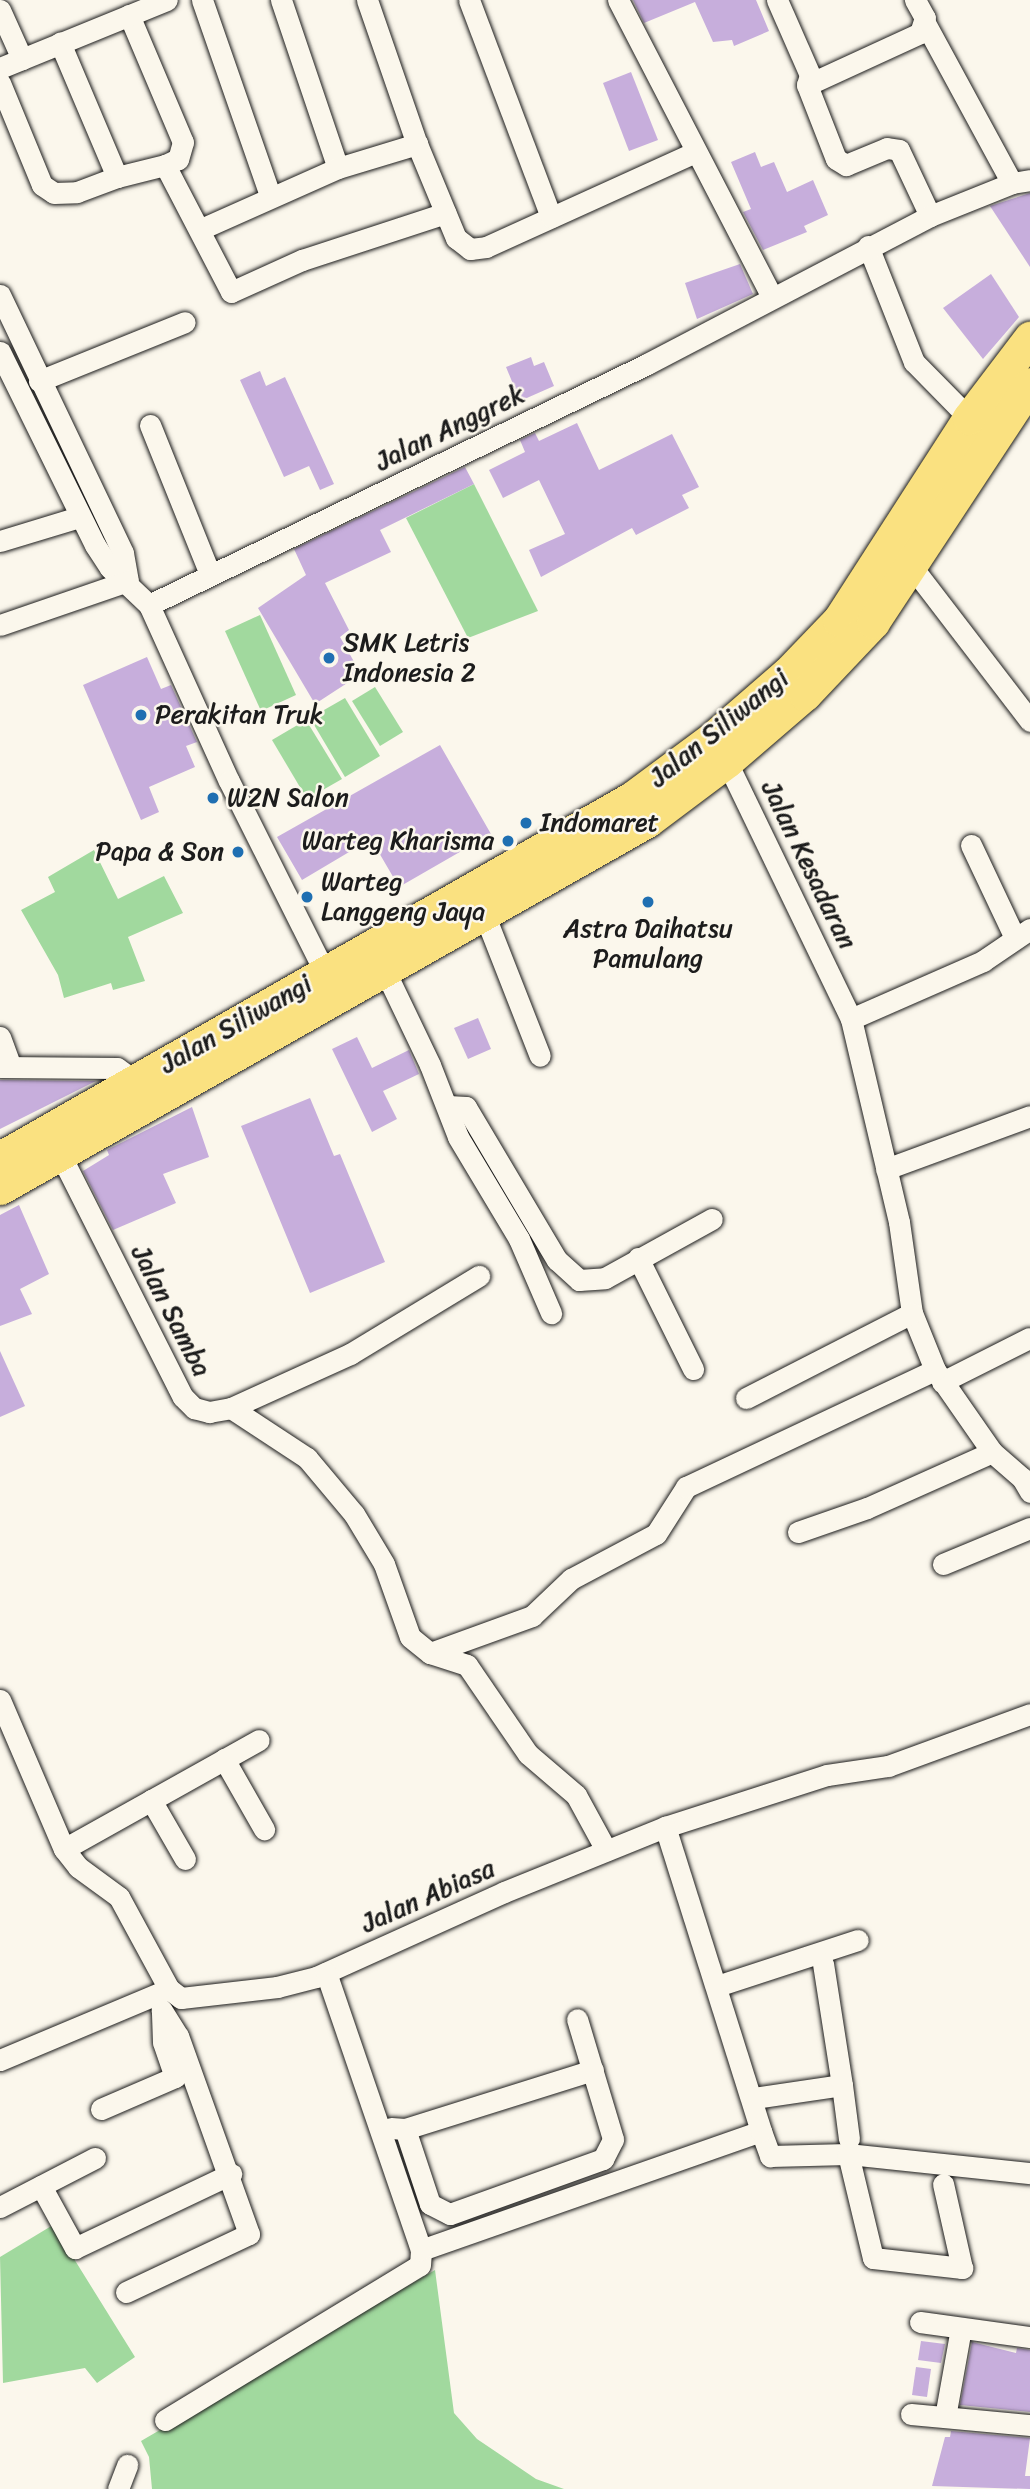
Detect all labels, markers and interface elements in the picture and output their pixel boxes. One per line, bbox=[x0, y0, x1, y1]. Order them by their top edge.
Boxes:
street label: Jalan Anggrek bbox=[371, 379, 529, 477]
place label: SMK Letris Indonesia 2 bbox=[343, 627, 476, 688]
marker: SMK Letris Indonesia 2 bbox=[321, 650, 337, 666]
street label: Jalan Siliwangi bbox=[643, 662, 795, 794]
place label: Perakitan Truk bbox=[155, 699, 324, 731]
marker: Perakitan Truk bbox=[133, 707, 149, 723]
street label: Jalan Kesadaran bbox=[754, 775, 864, 955]
place label: W2N Salon bbox=[227, 782, 351, 814]
marker: W2N Salon bbox=[205, 790, 221, 806]
place label: Indomaret bbox=[540, 807, 659, 839]
marker: Indomaret bbox=[518, 815, 534, 831]
place label: Warteg Kharisma bbox=[302, 825, 494, 857]
marker: Warteg Kharisma bbox=[500, 833, 516, 849]
place label: Papa & Son bbox=[95, 836, 224, 868]
marker: Papa & Son bbox=[230, 844, 246, 860]
place label: Warteg Langgeng Jaya bbox=[321, 866, 485, 928]
marker: Warteg Langgeng Jaya bbox=[299, 889, 315, 905]
marker: Astra Daihatsu Pamulang bbox=[640, 894, 656, 910]
place label: Astra Daihatsu Pamulang bbox=[563, 913, 733, 974]
street label: Jalan Siliwangi bbox=[155, 968, 317, 1080]
street label: Jalan Samba bbox=[125, 1240, 217, 1382]
street label: Jalan Abiasa bbox=[356, 1853, 500, 1939]

